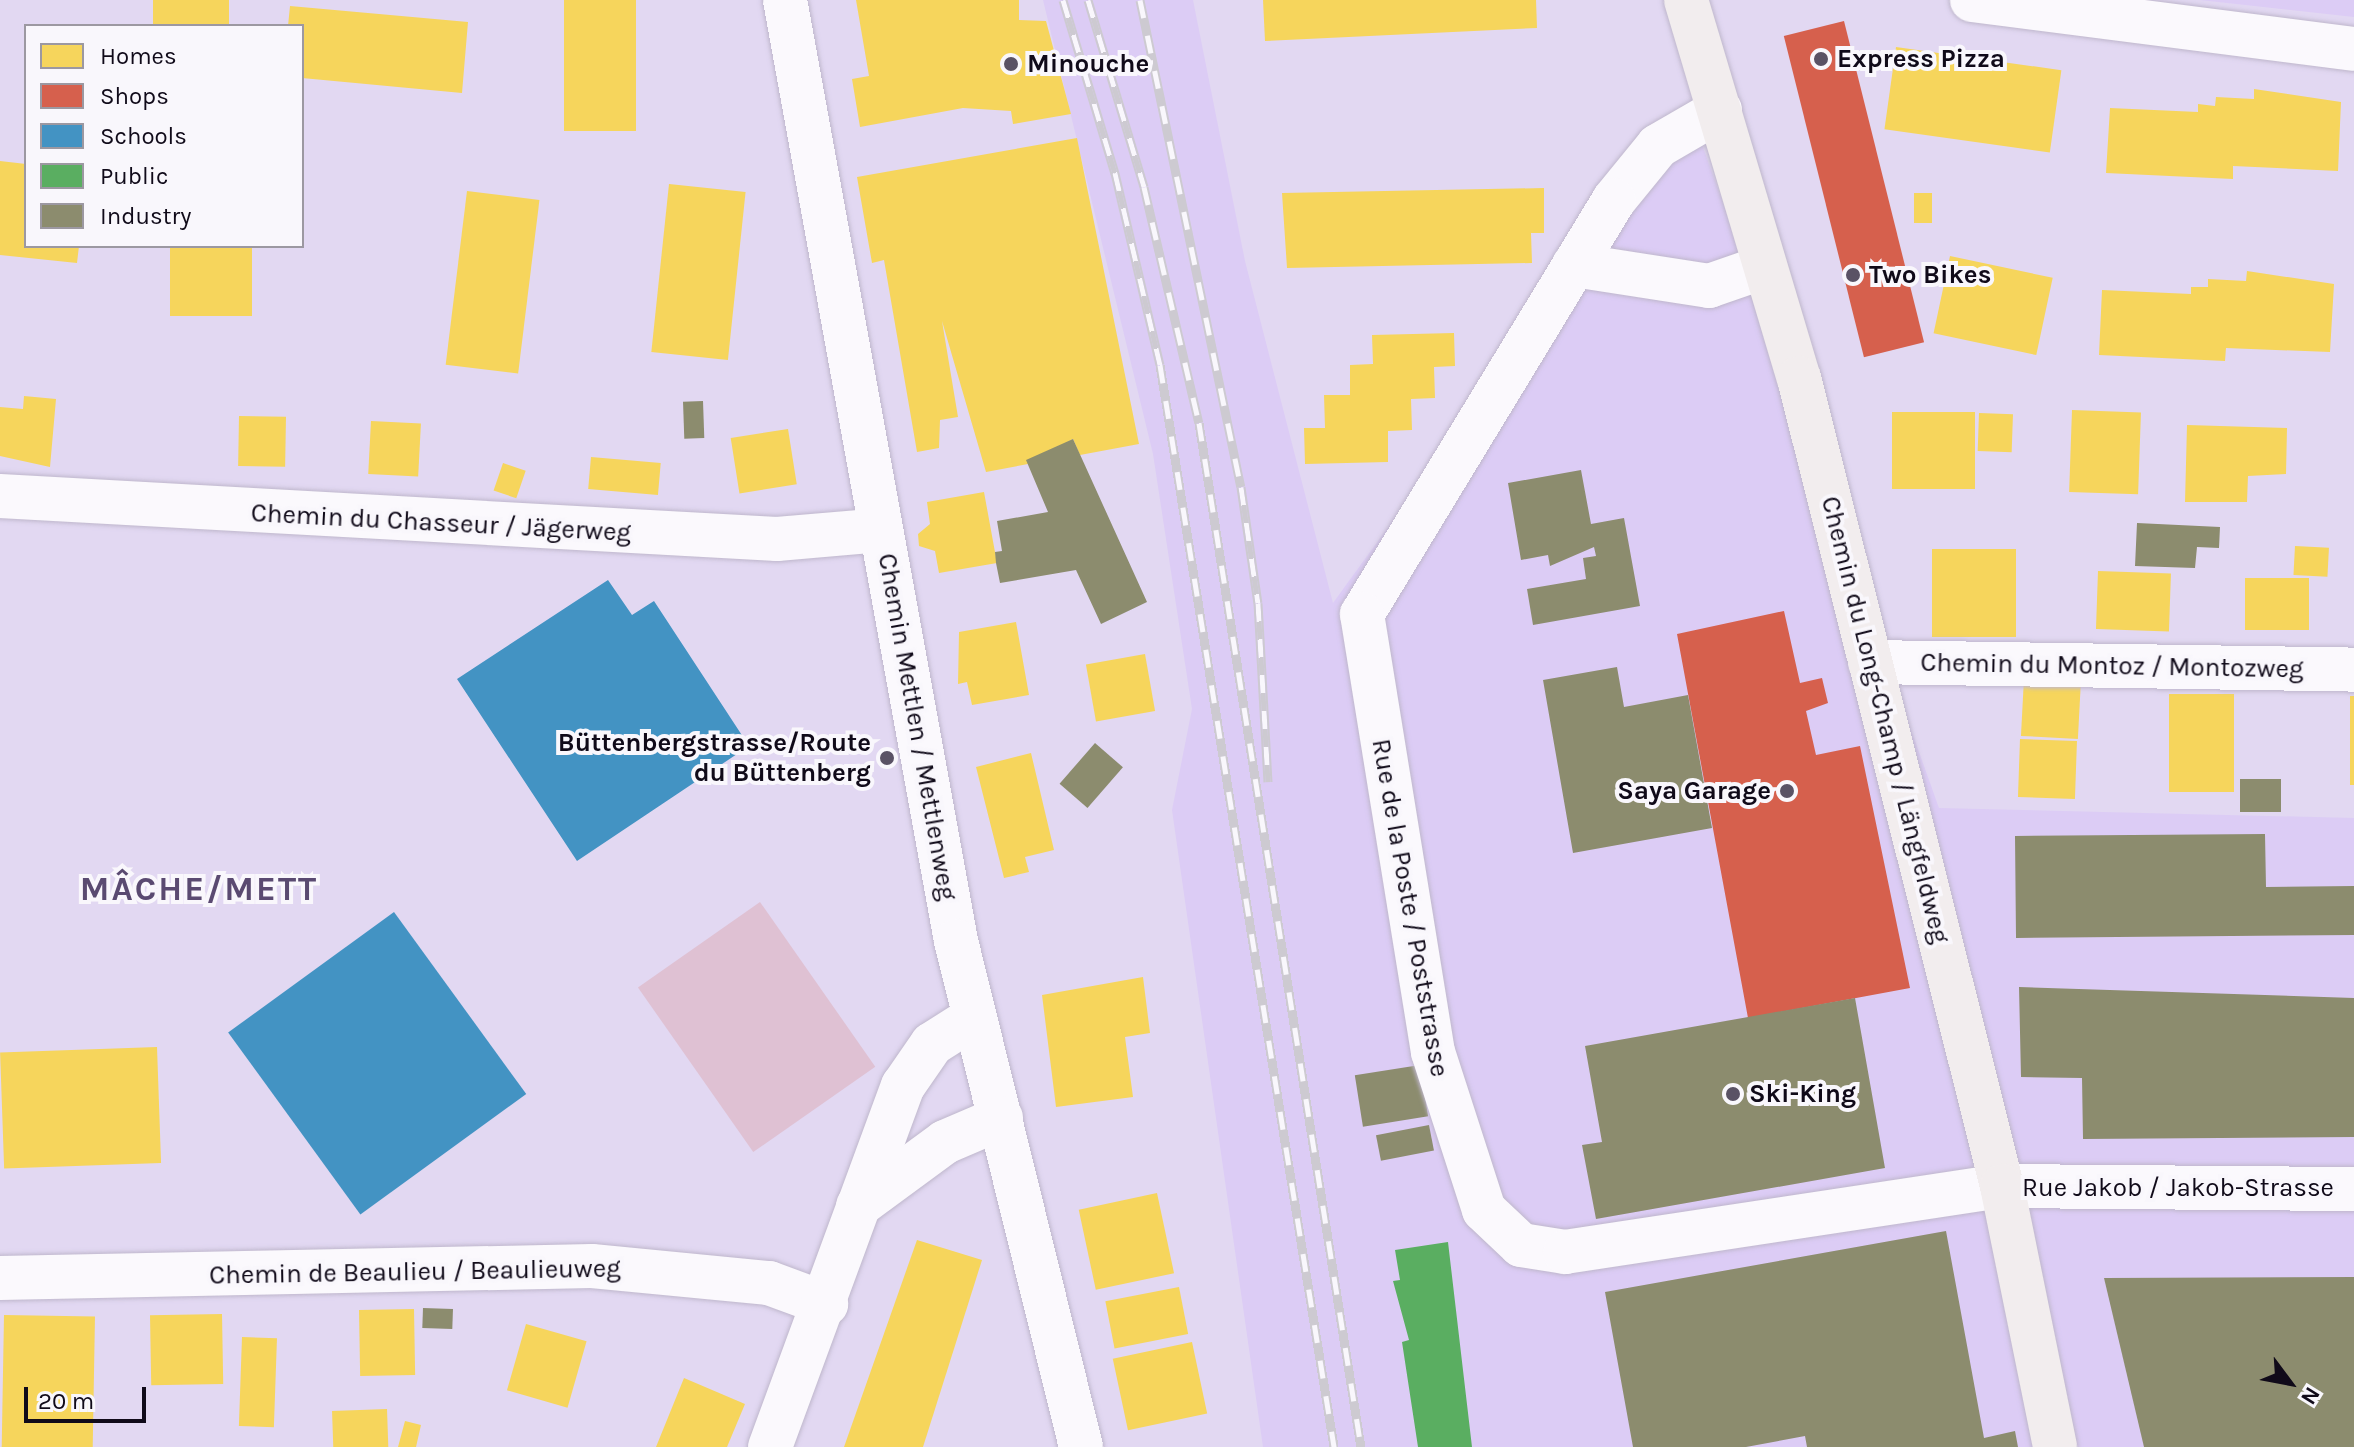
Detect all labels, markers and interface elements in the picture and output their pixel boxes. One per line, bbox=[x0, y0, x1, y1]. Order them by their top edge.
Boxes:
legend bbox=[24, 24, 304, 248]
text: Homes bbox=[100, 42, 177, 70]
place label: Express Pizza bbox=[1837, 43, 2005, 75]
place label: Minouche bbox=[1027, 48, 1149, 80]
marker: Express Pizza bbox=[1812, 50, 1830, 68]
marker: Minouche bbox=[1002, 55, 1020, 73]
text: Shops bbox=[100, 82, 169, 110]
text: Schools bbox=[100, 122, 187, 150]
text: Public bbox=[100, 162, 168, 190]
text: Industry bbox=[100, 202, 191, 230]
place label: Two Bikes bbox=[1869, 259, 1991, 291]
marker: Two Bikes bbox=[1844, 266, 1862, 284]
street label: Chemin du Long-Champ / Längfeldweg bbox=[1814, 493, 1956, 947]
street label: Chemin du Chasseur / Jägerweg bbox=[250, 497, 632, 549]
street label: Chemin Mettlen / Mettlenweg bbox=[871, 551, 963, 903]
street label: Chemin du Montoz / Montozweg bbox=[1920, 647, 2304, 685]
place label: Büttenbergstrasse/Route du Büttenberg bbox=[558, 727, 871, 788]
street label: Rue de la Poste / Poststrasse bbox=[1365, 737, 1455, 1079]
marker: Büttenbergstrasse/Route du Büttenberg bbox=[878, 749, 896, 767]
place label: Saya Garage bbox=[1617, 775, 1771, 807]
marker: Saya Garage bbox=[1778, 782, 1796, 800]
district label: MÂCHE/METT bbox=[80, 870, 318, 910]
place label: Ski-King bbox=[1749, 1078, 1856, 1110]
marker: Ski-King bbox=[1724, 1085, 1742, 1103]
street label: Rue Jakob / Jakob-Strasse bbox=[2022, 1172, 2334, 1204]
street label: Chemin de Beaulieu / Beaulieuweg bbox=[209, 1253, 621, 1291]
north arrow bbox=[2250, 1343, 2330, 1423]
scale bar bbox=[28, 1371, 150, 1421]
text: N bbox=[2295, 1382, 2326, 1409]
text: 20 m bbox=[38, 1387, 94, 1415]

